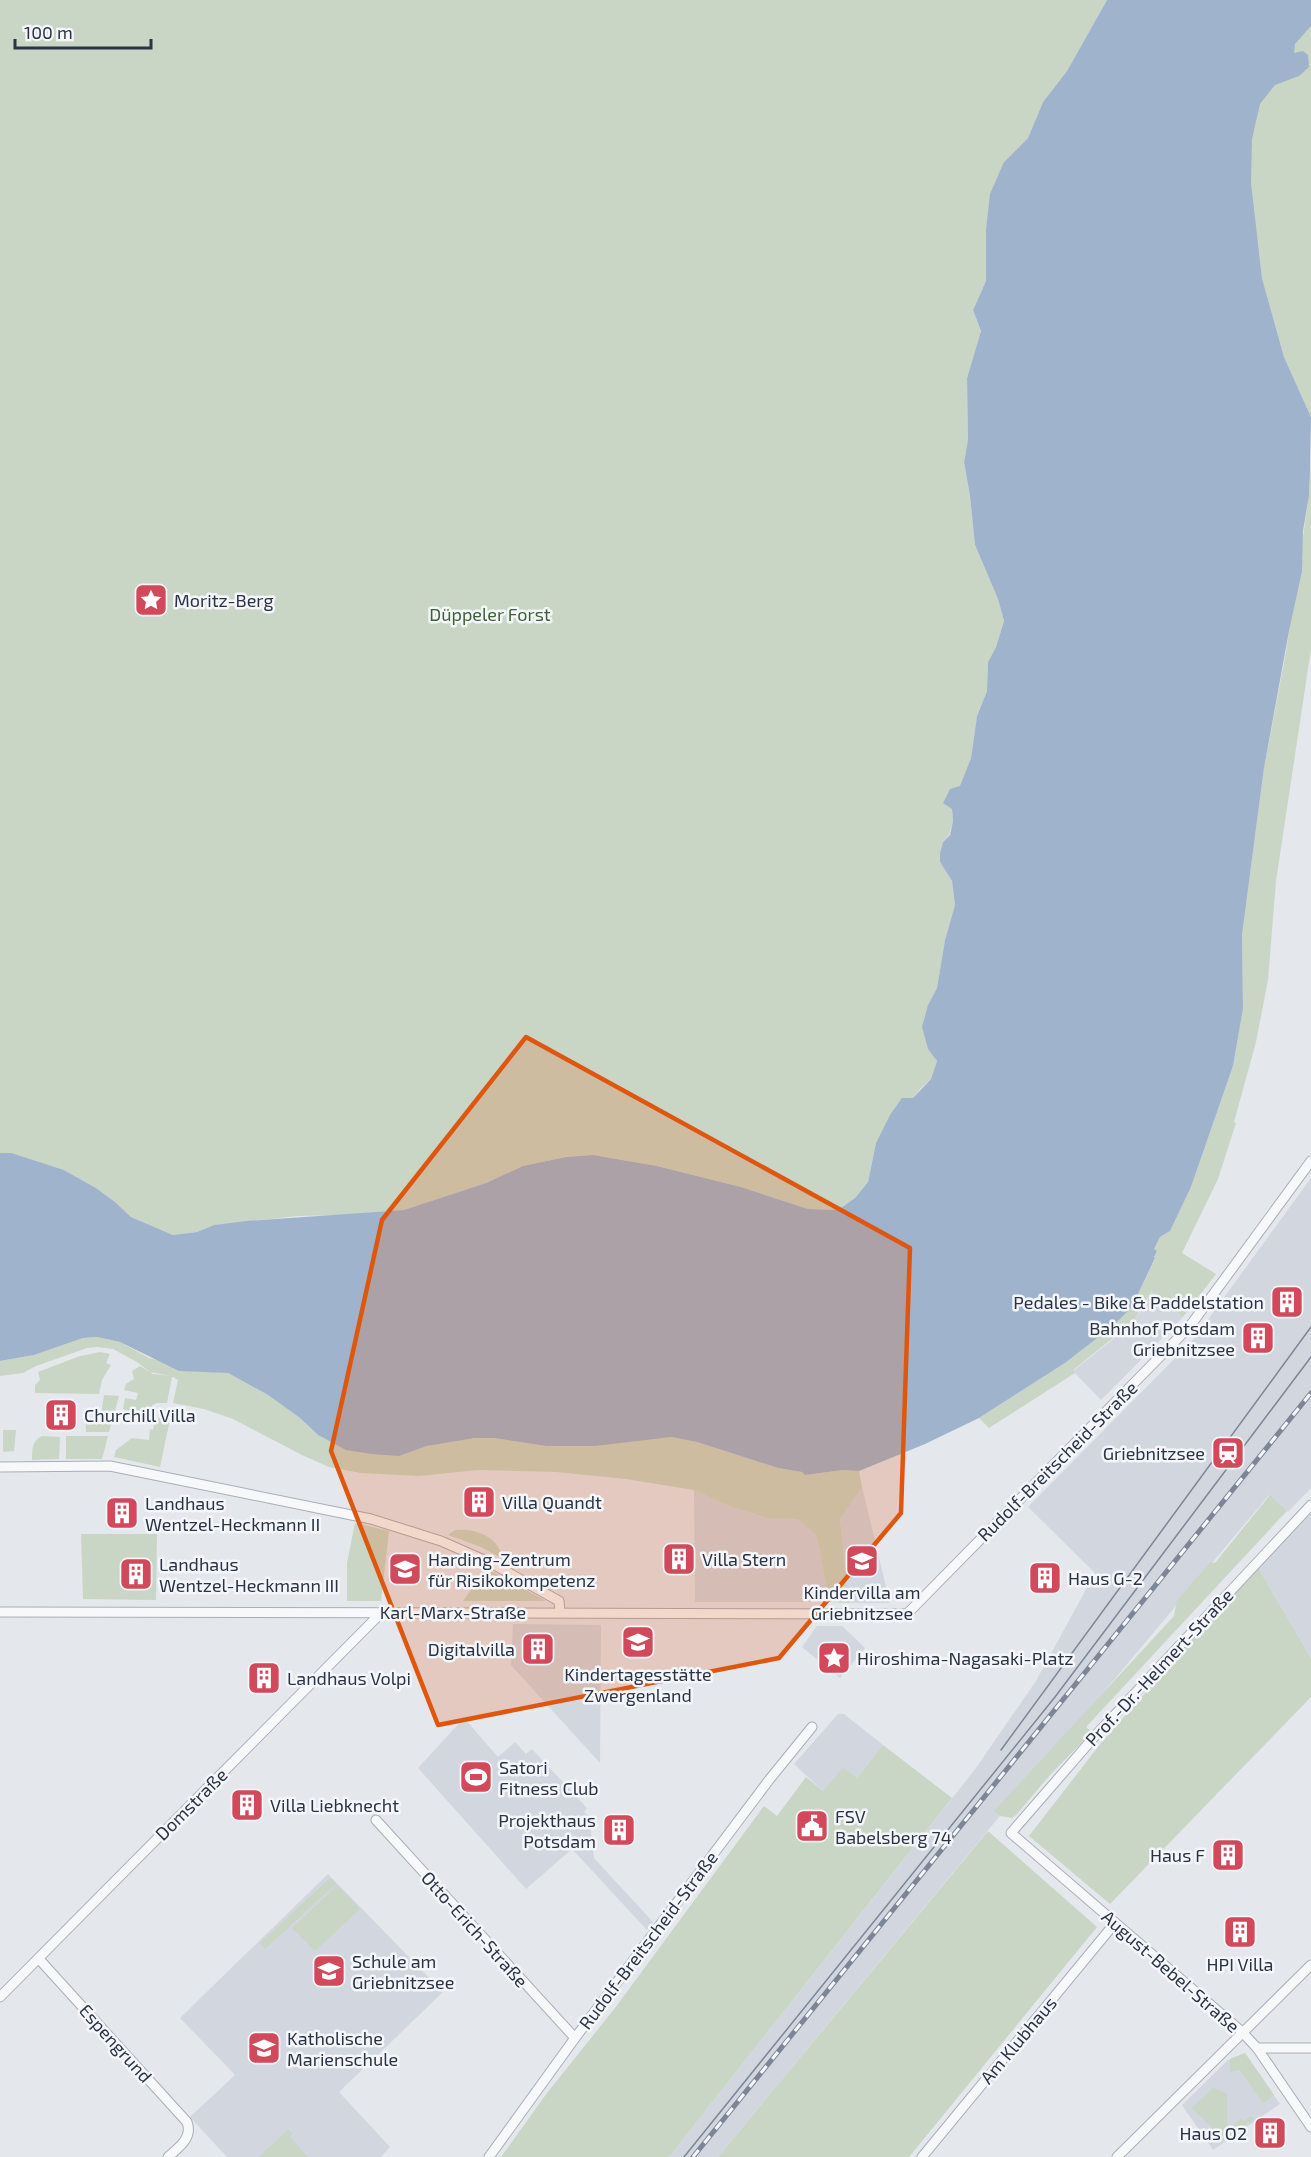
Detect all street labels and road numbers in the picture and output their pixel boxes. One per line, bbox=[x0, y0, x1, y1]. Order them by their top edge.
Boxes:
street label: Rudolf-Breitscheid-Straße bbox=[972, 1376, 1142, 1546]
street label: Prof.-Dr.-Helmert-Straße bbox=[1080, 1584, 1238, 1750]
street label: Karl-Marx-Straße bbox=[380, 1601, 526, 1623]
street label: Domstraße bbox=[150, 1763, 232, 1845]
street label: Rudolf-Breitscheid-Straße bbox=[574, 1847, 722, 2033]
street label: Otto-Erich-Straße bbox=[417, 1866, 533, 1992]
street label: August-Bebel-Straße bbox=[1098, 1905, 1244, 2037]
street label: Am Klubhaus bbox=[975, 1992, 1061, 2088]
street label: Espengrund bbox=[75, 1999, 157, 2087]

